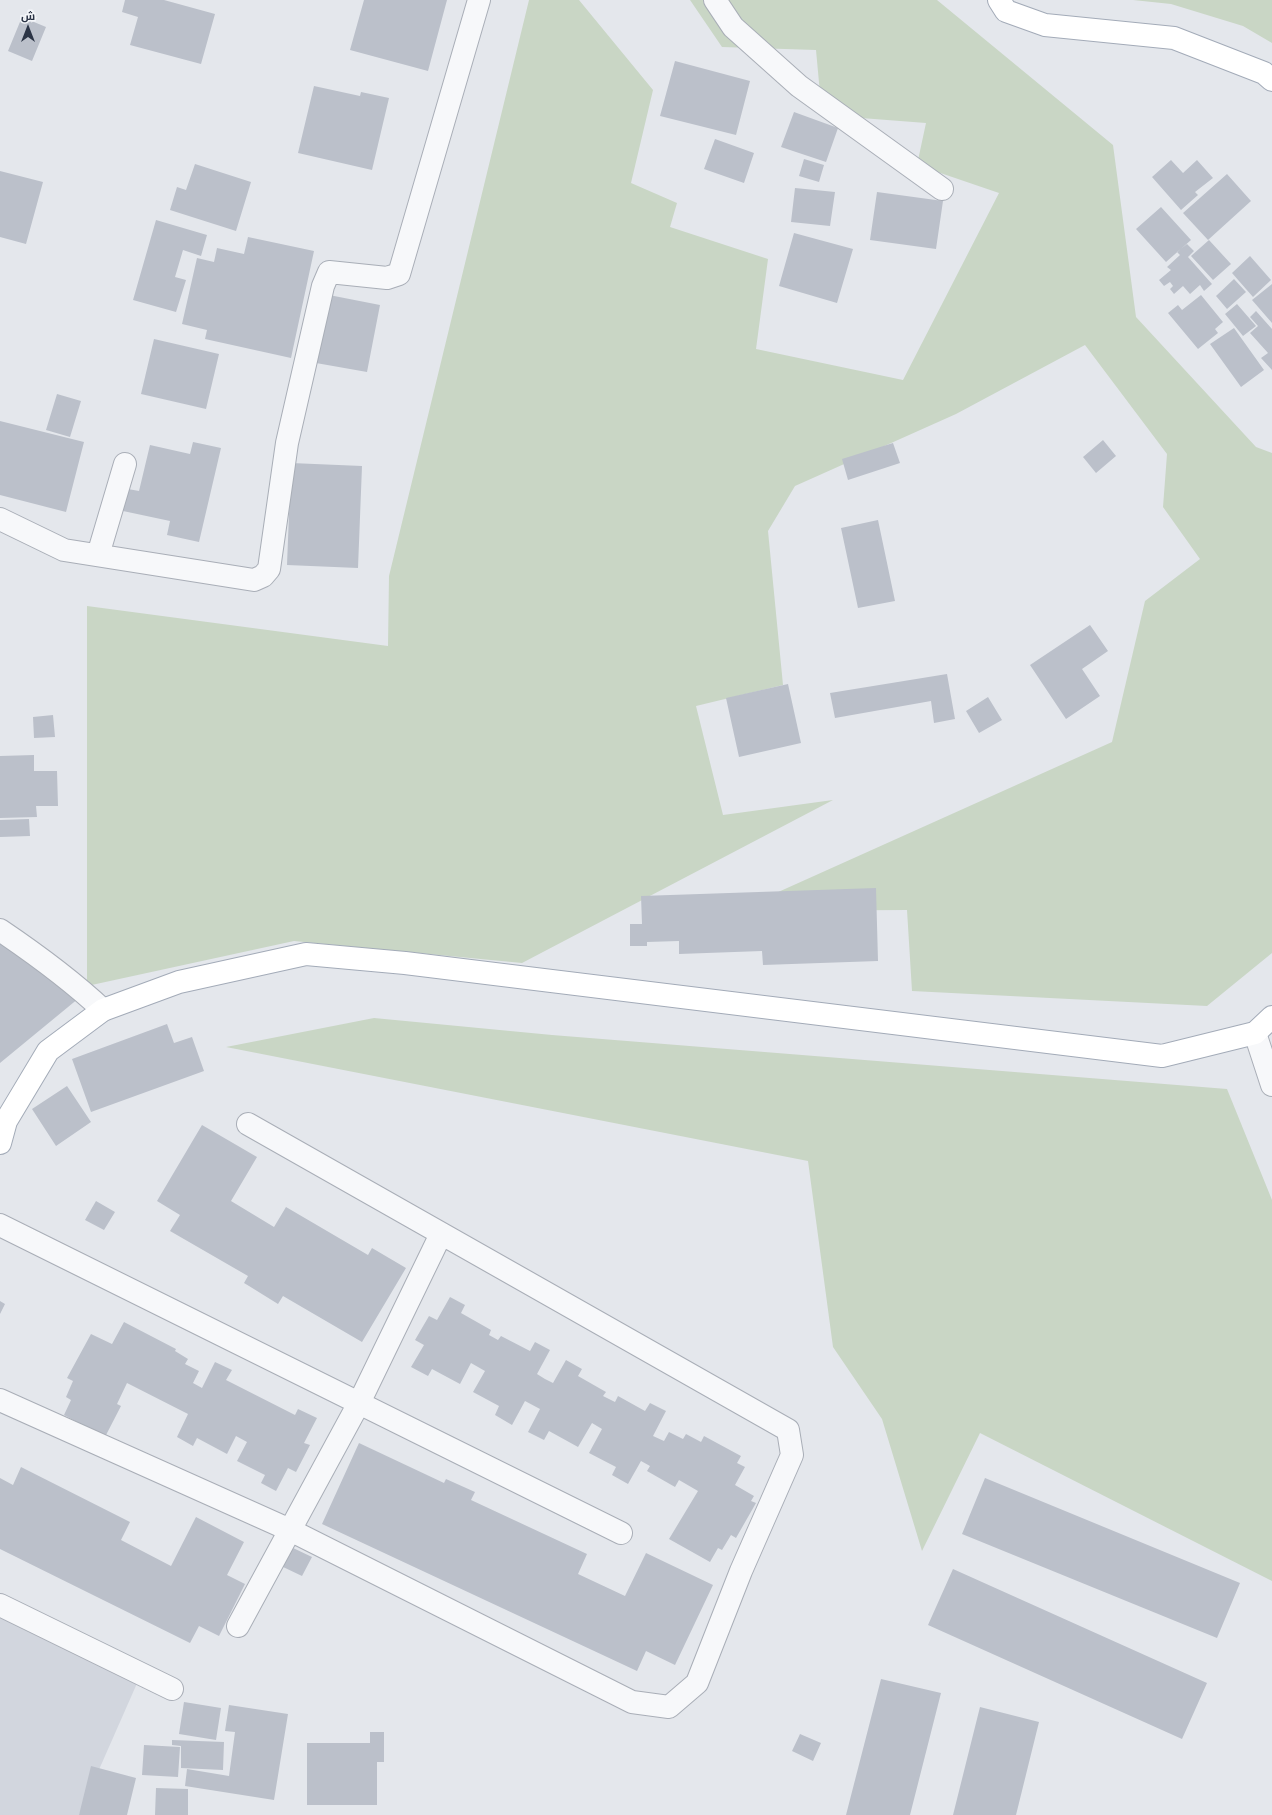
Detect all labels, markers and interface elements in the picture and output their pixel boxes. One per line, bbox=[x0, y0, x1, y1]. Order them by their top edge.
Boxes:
north arrow bbox=[8, 8, 48, 48]
text: ش bbox=[21, 8, 35, 24]

